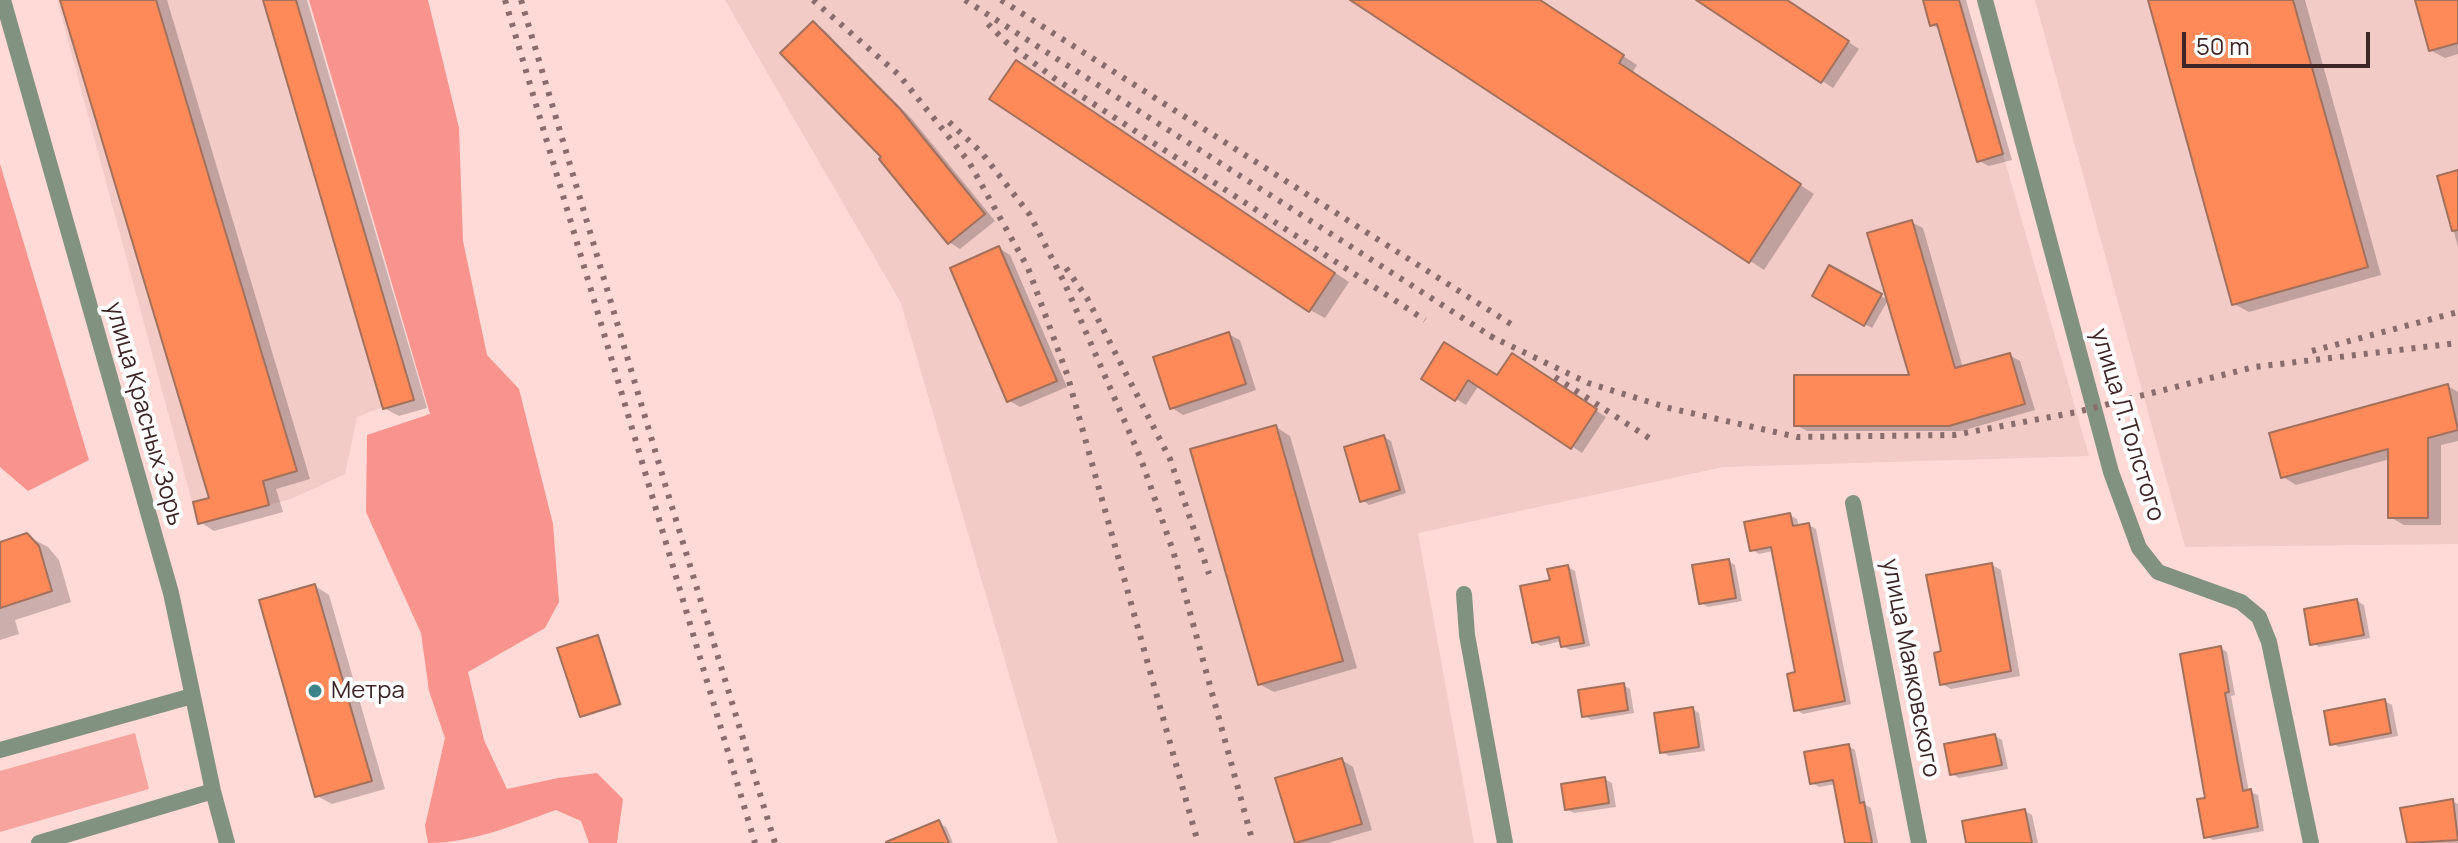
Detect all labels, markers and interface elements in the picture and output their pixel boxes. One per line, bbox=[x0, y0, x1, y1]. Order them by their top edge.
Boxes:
scale bar bbox=[2186, 16, 2374, 66]
text: 50 m bbox=[2196, 29, 2250, 62]
street label: улица Красных Зорь bbox=[98, 299, 190, 529]
street label: улица Л.Толстого bbox=[2084, 325, 2170, 525]
street label: улица Маяковского bbox=[1875, 556, 1945, 780]
place label: Метра bbox=[331, 677, 405, 705]
marker: Метра bbox=[306, 682, 324, 700]

